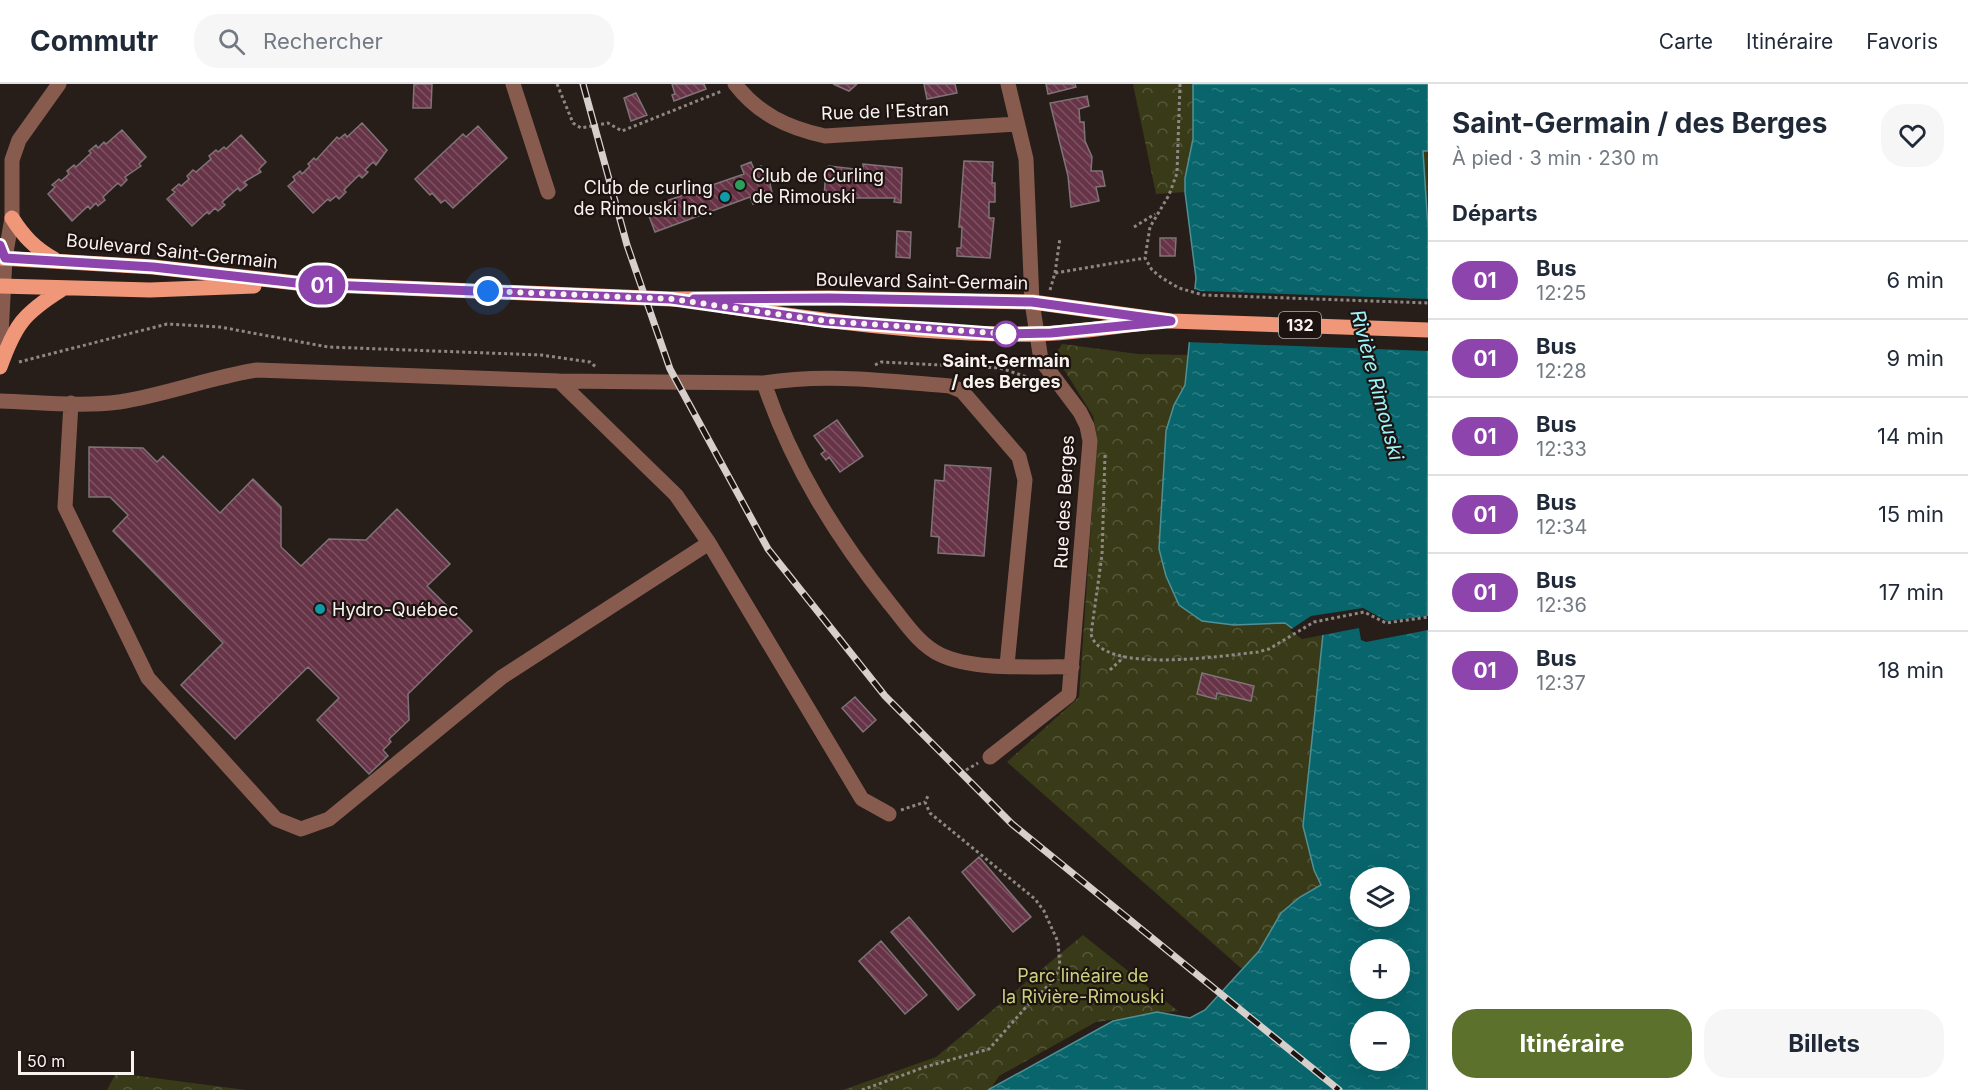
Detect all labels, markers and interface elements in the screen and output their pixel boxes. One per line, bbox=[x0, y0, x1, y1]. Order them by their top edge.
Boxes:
search box bbox=[194, 14, 614, 68]
text: Commutr bbox=[30, 24, 158, 58]
icon: search bbox=[215, 25, 248, 58]
text: Rechercher bbox=[263, 28, 383, 54]
text: Carte bbox=[1659, 29, 1713, 54]
text: Itinéraire bbox=[1746, 29, 1833, 54]
text: Favoris bbox=[1866, 29, 1938, 54]
street label: Rue de l'Estran bbox=[821, 98, 949, 124]
button: heart bbox=[1881, 104, 1944, 167]
text: Saint-Germain / des Berges bbox=[1452, 106, 1827, 140]
text: À pied · 3 min · 230 m bbox=[1452, 146, 1659, 170]
place label: Club de Curling de Rimouski bbox=[752, 165, 884, 207]
place label: Club de curling de Rimouski Inc. bbox=[574, 177, 713, 219]
marker: Club de Curling de Rimouski bbox=[733, 178, 747, 192]
marker: Club de curling de Rimouski Inc. bbox=[718, 190, 732, 204]
text: Départs bbox=[1452, 200, 1537, 226]
street label: Boulevard Saint-Germain bbox=[65, 229, 279, 273]
text: Bus bbox=[1536, 255, 1577, 281]
line badge: 01 bbox=[295, 266, 349, 304]
text: 6 min bbox=[1887, 267, 1944, 293]
text: 01 bbox=[1473, 268, 1497, 293]
street label: Boulevard Saint-Germain bbox=[815, 269, 1029, 293]
text: 01 bbox=[310, 273, 334, 298]
your location bbox=[473, 276, 503, 306]
text: 12:25 bbox=[1536, 281, 1586, 305]
water label: Rivière Rimouski bbox=[1345, 307, 1409, 464]
road number: 132 bbox=[1279, 312, 1321, 338]
marker: Saint-Germain / des Berges bbox=[993, 321, 1019, 347]
text: Bus bbox=[1536, 333, 1577, 359]
text: 9 min bbox=[1887, 345, 1944, 371]
text: 01 bbox=[1473, 346, 1497, 371]
place label: Saint-Germain / des Berges bbox=[942, 350, 1070, 392]
text: 12:28 bbox=[1536, 359, 1587, 383]
text: Bus bbox=[1536, 411, 1577, 437]
text: 14 min bbox=[1877, 423, 1944, 449]
text: 01 bbox=[1473, 424, 1497, 449]
street label: Rue des Berges bbox=[1050, 435, 1078, 569]
text: 12:33 bbox=[1536, 437, 1587, 461]
text: Bus bbox=[1536, 489, 1577, 515]
text: 15 min bbox=[1878, 501, 1944, 527]
text: 01 bbox=[1473, 502, 1497, 527]
text: 12:34 bbox=[1536, 515, 1587, 539]
text: Bus bbox=[1536, 567, 1577, 593]
text: 17 min bbox=[1879, 579, 1944, 605]
text: 01 bbox=[1473, 580, 1497, 605]
text: 12:36 bbox=[1536, 593, 1587, 617]
place label: Hydro-Québec bbox=[332, 599, 459, 620]
marker: Hydro-Québec bbox=[313, 602, 327, 616]
text: Bus bbox=[1536, 645, 1577, 671]
text: 18 min bbox=[1878, 657, 1944, 683]
text: 01 bbox=[1473, 658, 1497, 683]
text: 12:37 bbox=[1536, 671, 1586, 695]
map controls bbox=[1350, 867, 1410, 1071]
button: layers bbox=[1350, 867, 1410, 927]
button: + bbox=[1350, 939, 1410, 999]
park label: Parc linéaire de la Rivière-Rimouski bbox=[1002, 965, 1164, 1007]
button: Itinéraire bbox=[1452, 1009, 1692, 1078]
button: Billets bbox=[1704, 1009, 1944, 1078]
button: − bbox=[1350, 1011, 1410, 1071]
scale bar bbox=[18, 1048, 134, 1076]
text: 50 m bbox=[27, 1051, 65, 1071]

